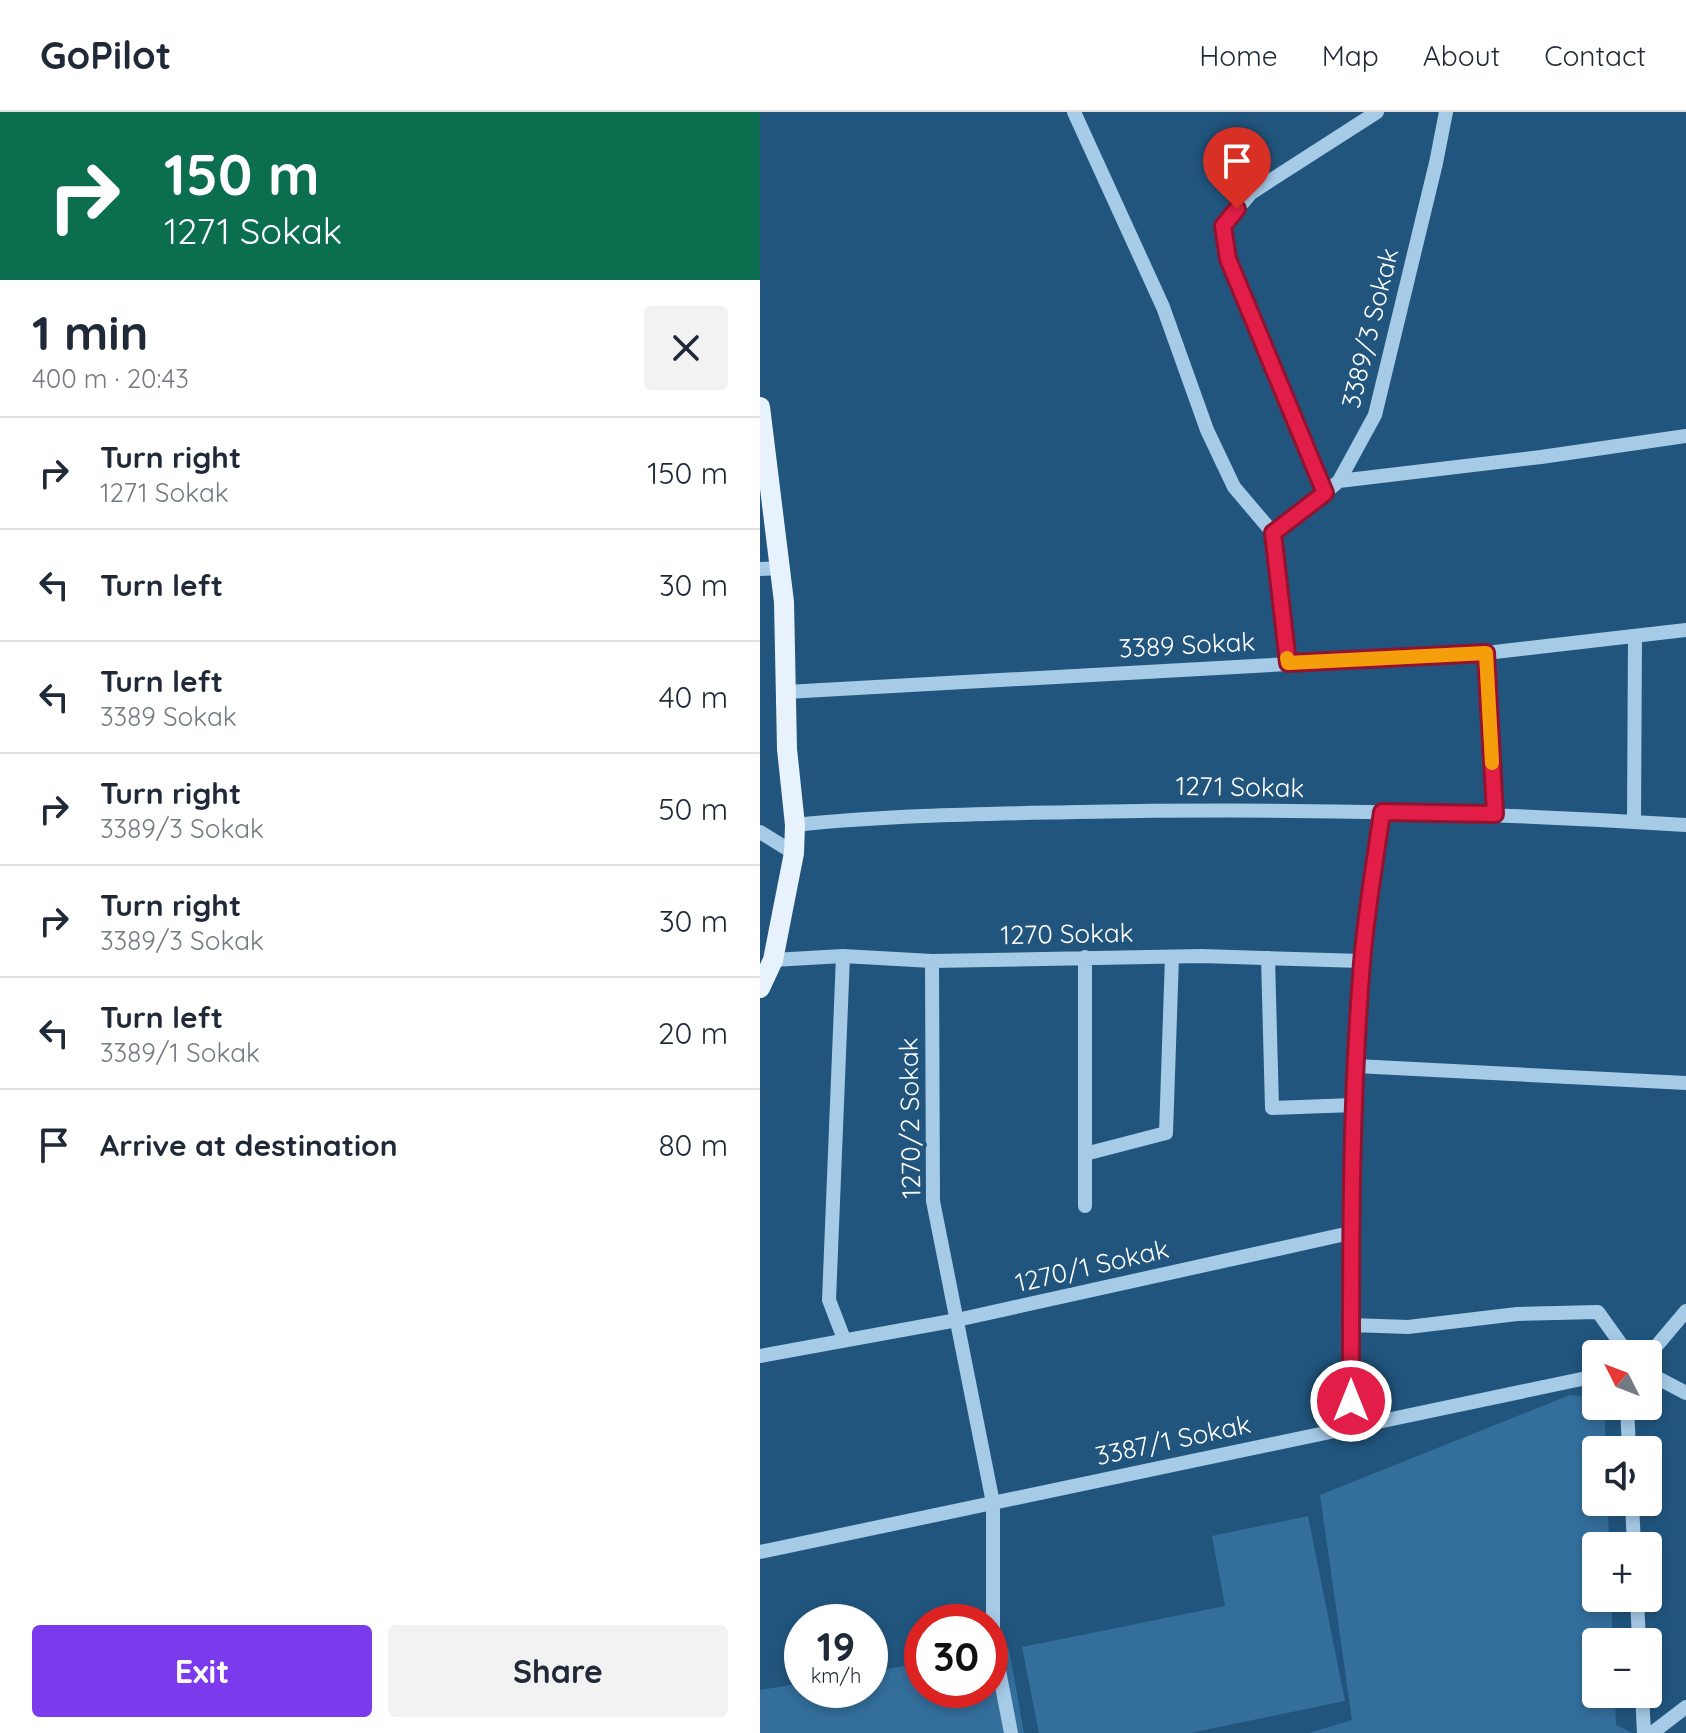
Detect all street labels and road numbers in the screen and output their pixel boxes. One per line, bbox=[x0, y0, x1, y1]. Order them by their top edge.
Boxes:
street label: 3389/3 Sokak bbox=[1334, 244, 1405, 411]
street label: 3389 Sokak bbox=[1118, 624, 1256, 665]
street label: 1271 Sokak bbox=[1175, 769, 1305, 804]
street label: 1270 Sokak bbox=[1000, 916, 1134, 951]
street label: 1270/2 Sokak bbox=[892, 1037, 927, 1199]
street label: 1270/1 Sokak bbox=[1012, 1232, 1172, 1299]
street label: 3387/1 Sokak bbox=[1092, 1407, 1254, 1472]

